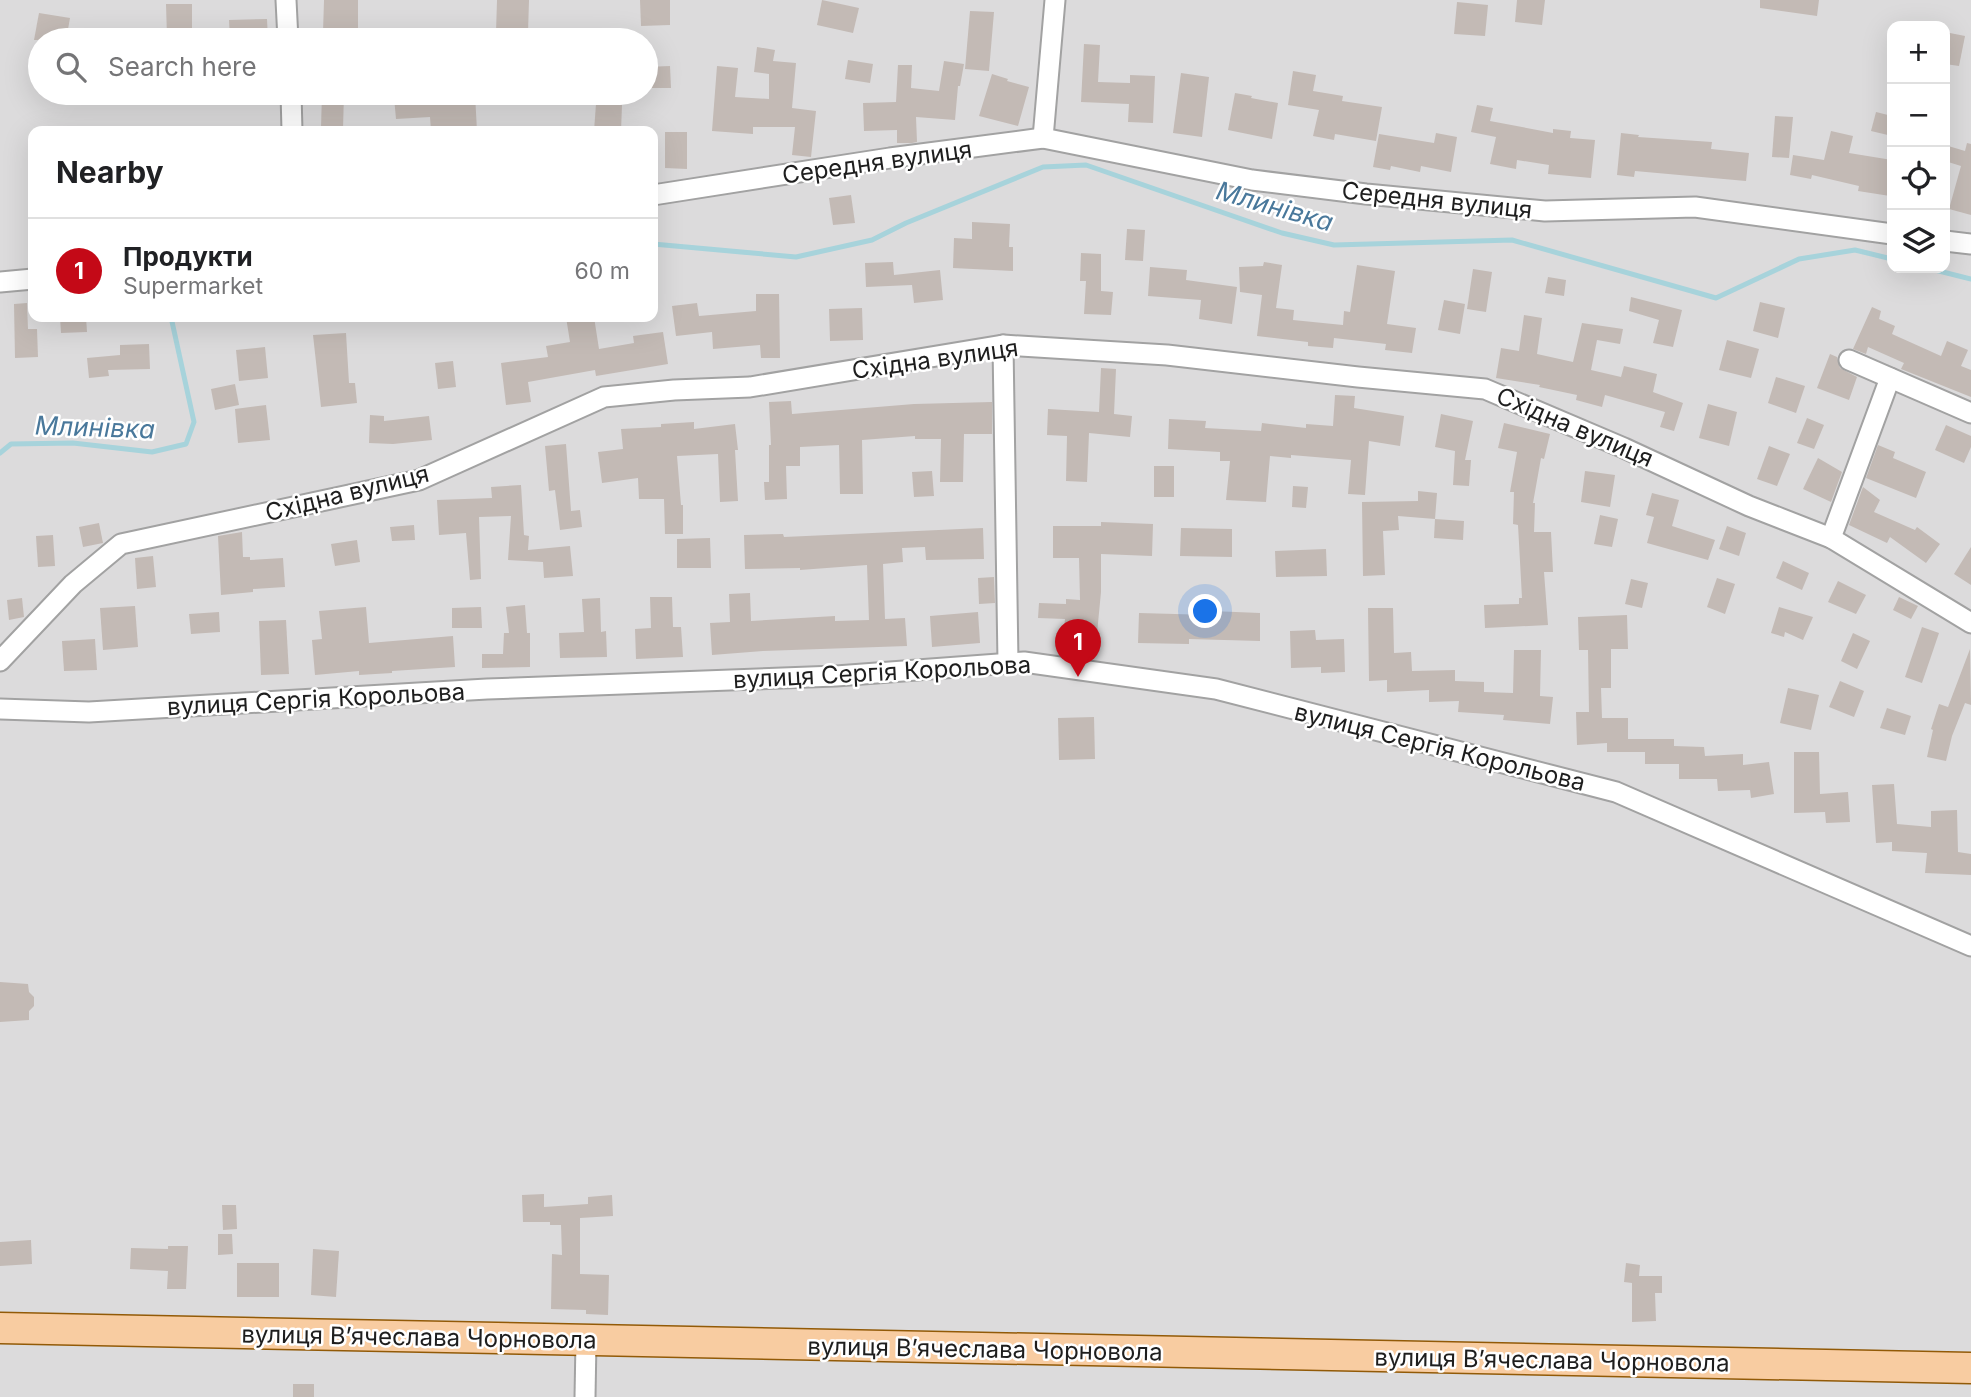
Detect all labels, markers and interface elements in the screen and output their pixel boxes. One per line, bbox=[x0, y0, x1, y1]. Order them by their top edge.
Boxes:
map controls bbox=[1887, 21, 1950, 273]
button: + bbox=[1887, 21, 1950, 84]
search box bbox=[28, 28, 658, 105]
icon: search bbox=[52, 48, 90, 86]
text: Search here bbox=[108, 51, 257, 82]
button: − bbox=[1887, 84, 1950, 147]
street label: Середня вулиця bbox=[780, 134, 974, 190]
button: locate bbox=[1887, 147, 1950, 210]
text: Nearby bbox=[56, 154, 164, 190]
water label: Млинівка bbox=[1213, 175, 1337, 237]
street label: Середня вулиця bbox=[1340, 176, 1534, 224]
button: layers bbox=[1887, 210, 1950, 273]
text: Продукти bbox=[123, 241, 253, 272]
text: 1 bbox=[74, 257, 84, 285]
text: 60 m bbox=[575, 257, 630, 285]
text: Supermarket bbox=[123, 272, 263, 300]
street label: Східна вулиця bbox=[850, 333, 1020, 385]
street label: Східна вулиця bbox=[1492, 381, 1658, 473]
water label: Млинівка bbox=[34, 409, 156, 445]
street label: Східна вулиця bbox=[262, 459, 432, 527]
your location bbox=[1188, 594, 1222, 628]
pin: 1 bbox=[1055, 619, 1101, 677]
street label: вулиця Сергія Корольова bbox=[732, 650, 1032, 694]
street label: вулиця Сергія Корольова bbox=[166, 677, 466, 721]
street label: вулиця Сергія Корольова bbox=[1292, 697, 1588, 797]
street label: вулиця Вʼячеслава Чорновола bbox=[241, 1319, 597, 1355]
street label: вулиця Вʼячеслава Чорновола bbox=[807, 1331, 1163, 1367]
street label: вулиця Вʼячеслава Чорновола bbox=[1374, 1342, 1730, 1378]

